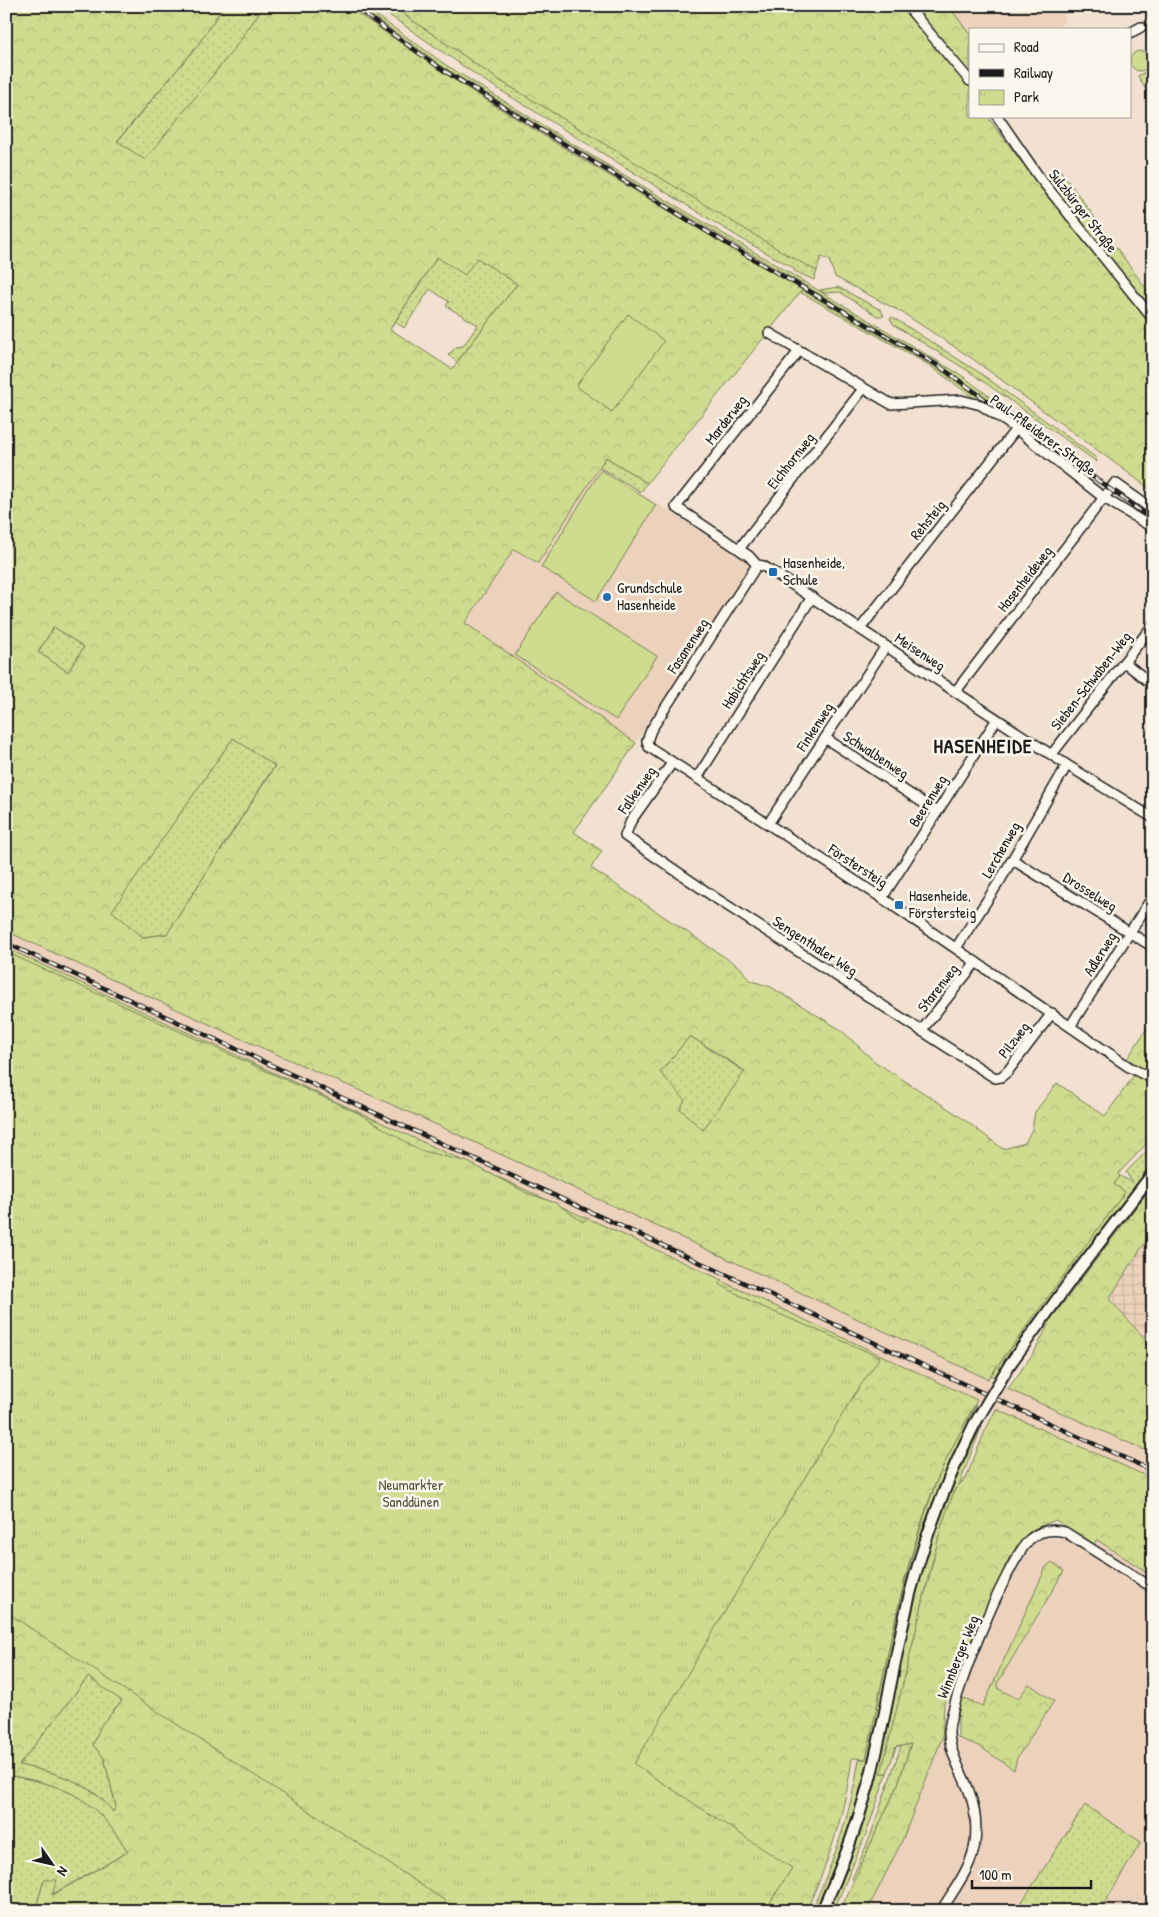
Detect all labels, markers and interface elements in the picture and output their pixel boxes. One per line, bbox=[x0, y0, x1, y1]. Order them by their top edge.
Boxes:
legend bbox=[969, 28, 1132, 118]
text: Road bbox=[1014, 36, 1039, 57]
text: Railway bbox=[1014, 62, 1053, 83]
text: Park bbox=[1014, 86, 1039, 107]
street label: Sulzbürger Straße bbox=[1044, 165, 1123, 257]
street label: Paul-Pfleiderer-Straße bbox=[986, 389, 1101, 480]
street label: Marderweg bbox=[700, 390, 752, 449]
street label: Eichhornweg bbox=[762, 428, 820, 493]
street label: Rehsteig bbox=[905, 495, 950, 544]
street label: Hasenheideweg bbox=[992, 541, 1057, 616]
place label: Hasenheide, Schule bbox=[783, 552, 845, 590]
marker: Hasenheide, Schule bbox=[767, 566, 779, 578]
place label: Grundschule Hasenheide bbox=[617, 577, 682, 615]
marker: Grundschule Hasenheide bbox=[601, 591, 613, 603]
street label: Fasanenweg bbox=[661, 614, 714, 678]
street label: Meisenweg bbox=[891, 627, 950, 676]
street label: Sieben-Schwaben-Weg bbox=[1045, 627, 1136, 734]
street label: Habichtsweg bbox=[716, 646, 769, 713]
street label: Finkenweg bbox=[790, 698, 838, 756]
street label: Schwalbenweg bbox=[839, 726, 913, 784]
district label: HASENHEIDE bbox=[933, 732, 1033, 759]
street label: Falkenweg bbox=[612, 761, 661, 819]
street label: Beerenweg bbox=[903, 770, 952, 831]
street label: Lerchenweg bbox=[976, 817, 1025, 882]
street label: Förstersteig bbox=[824, 838, 892, 893]
street label: Drosselweg bbox=[1059, 867, 1122, 917]
place label: Hasenheide, Förstersteig bbox=[908, 885, 976, 923]
marker: Hasenheide, Förstersteig bbox=[893, 899, 905, 911]
street label: Sengenthaler Weg bbox=[769, 910, 862, 981]
street label: Adlerweg bbox=[1078, 927, 1122, 980]
street label: Starenweg bbox=[912, 959, 963, 1016]
street label: Pilzweg bbox=[993, 1017, 1034, 1062]
park label: Neumarkter Sanddünen bbox=[379, 1474, 444, 1512]
street label: Winnberger Weg bbox=[931, 1612, 984, 1701]
north arrow bbox=[28, 1840, 78, 1890]
scale bar bbox=[972, 1857, 1090, 1889]
text: N bbox=[53, 1863, 73, 1880]
text: 100 m bbox=[979, 1864, 1012, 1885]

